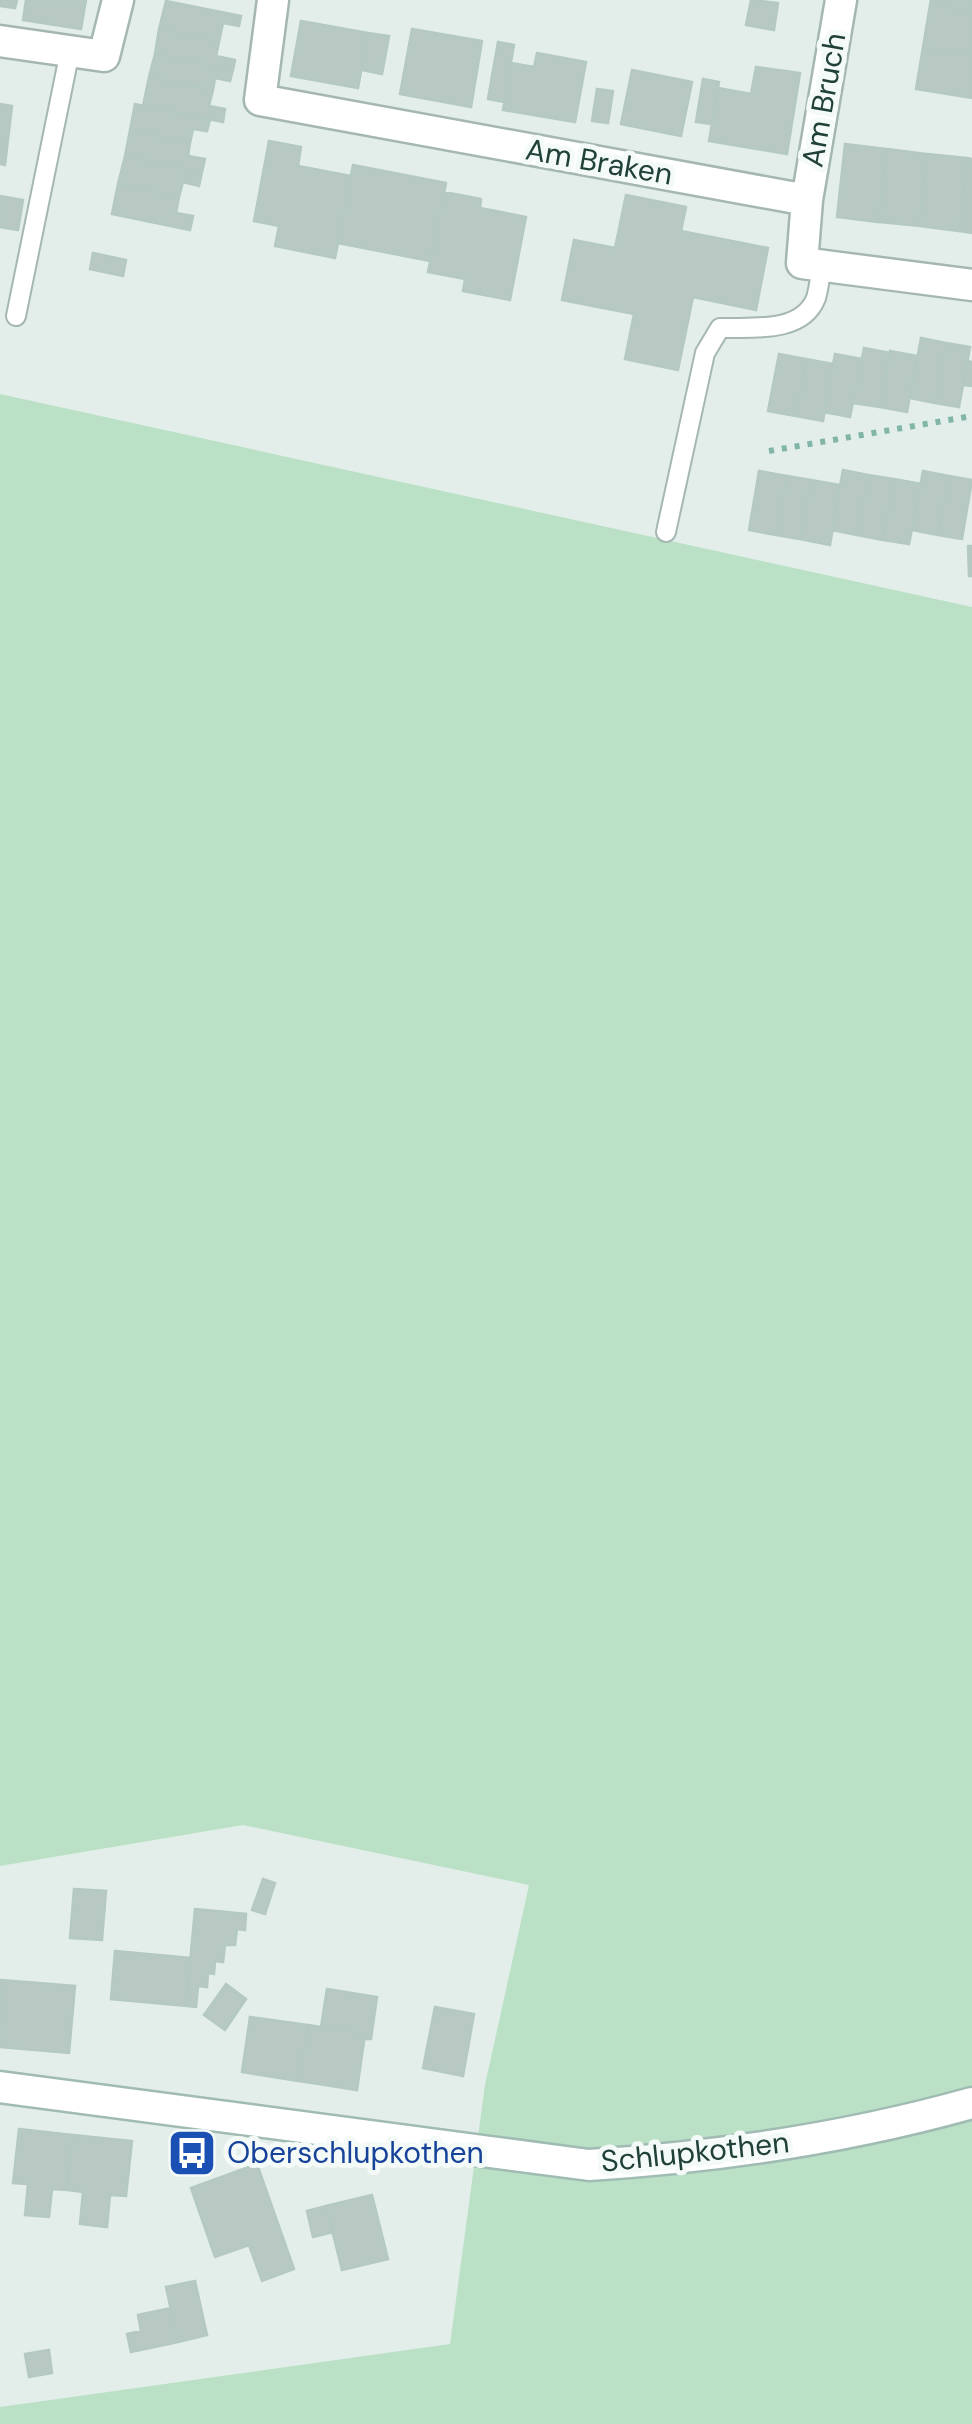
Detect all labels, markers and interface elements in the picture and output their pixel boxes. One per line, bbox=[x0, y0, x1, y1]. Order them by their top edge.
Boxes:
street label: Am Bruch bbox=[793, 30, 854, 170]
street label: Am Braken bbox=[523, 129, 676, 194]
street label: Schlupkothen bbox=[599, 2122, 791, 2181]
bus stop icon: Oberschlupkothen bbox=[166, 2127, 218, 2179]
place label: Oberschlupkothen bbox=[227, 2133, 484, 2172]

